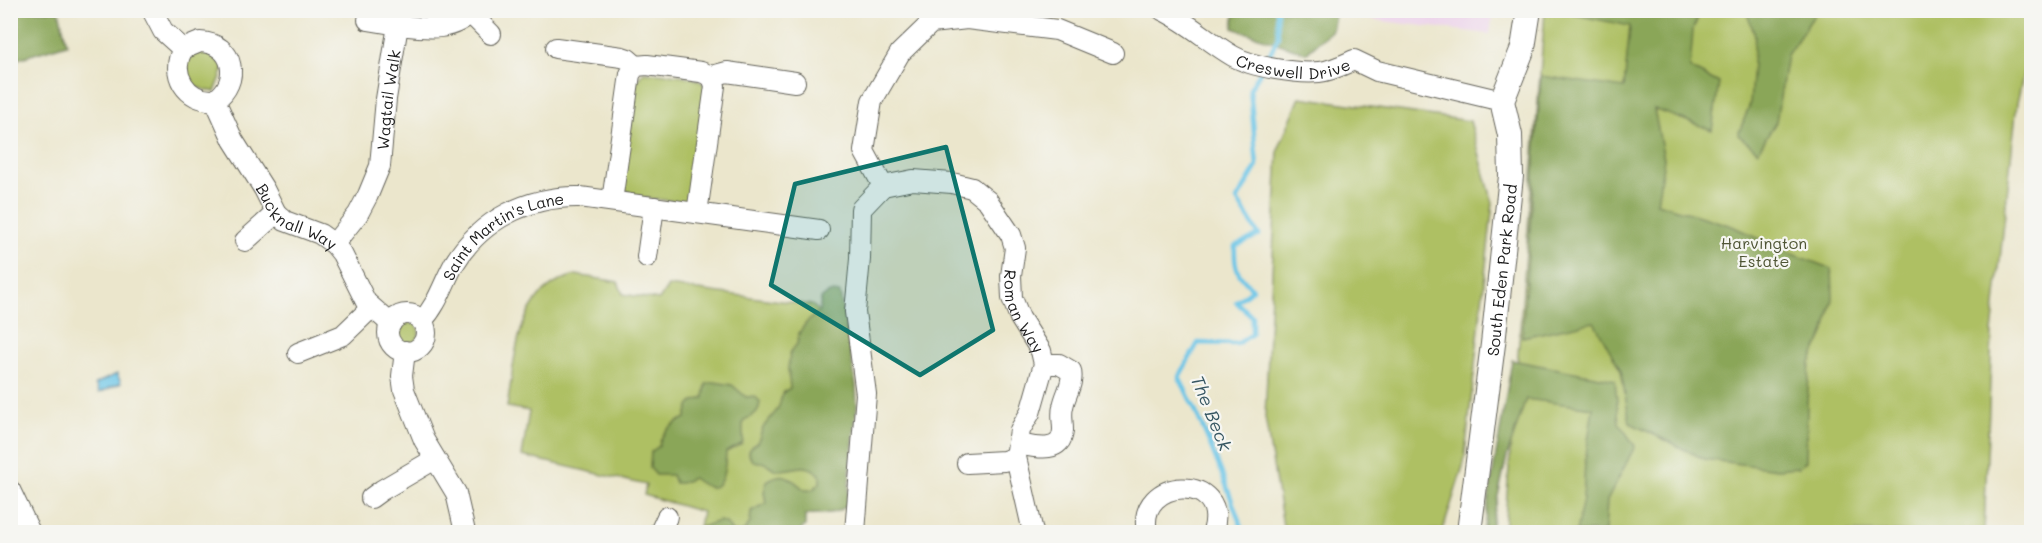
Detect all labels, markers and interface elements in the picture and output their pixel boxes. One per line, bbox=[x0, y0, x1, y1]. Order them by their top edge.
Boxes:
street label: Wagtail Walk bbox=[371, 48, 404, 151]
street label: Creswell Drive bbox=[1233, 49, 1353, 83]
street label: Bucknall Way bbox=[252, 179, 342, 254]
street label: South Eden Park Road bbox=[1481, 183, 1521, 357]
street label: Saint Martin's Lane bbox=[437, 187, 565, 284]
park label: Harvington Estate bbox=[1721, 232, 1807, 271]
street label: Roman Way bbox=[1000, 268, 1050, 357]
water label: The Beck bbox=[1186, 372, 1238, 455]

